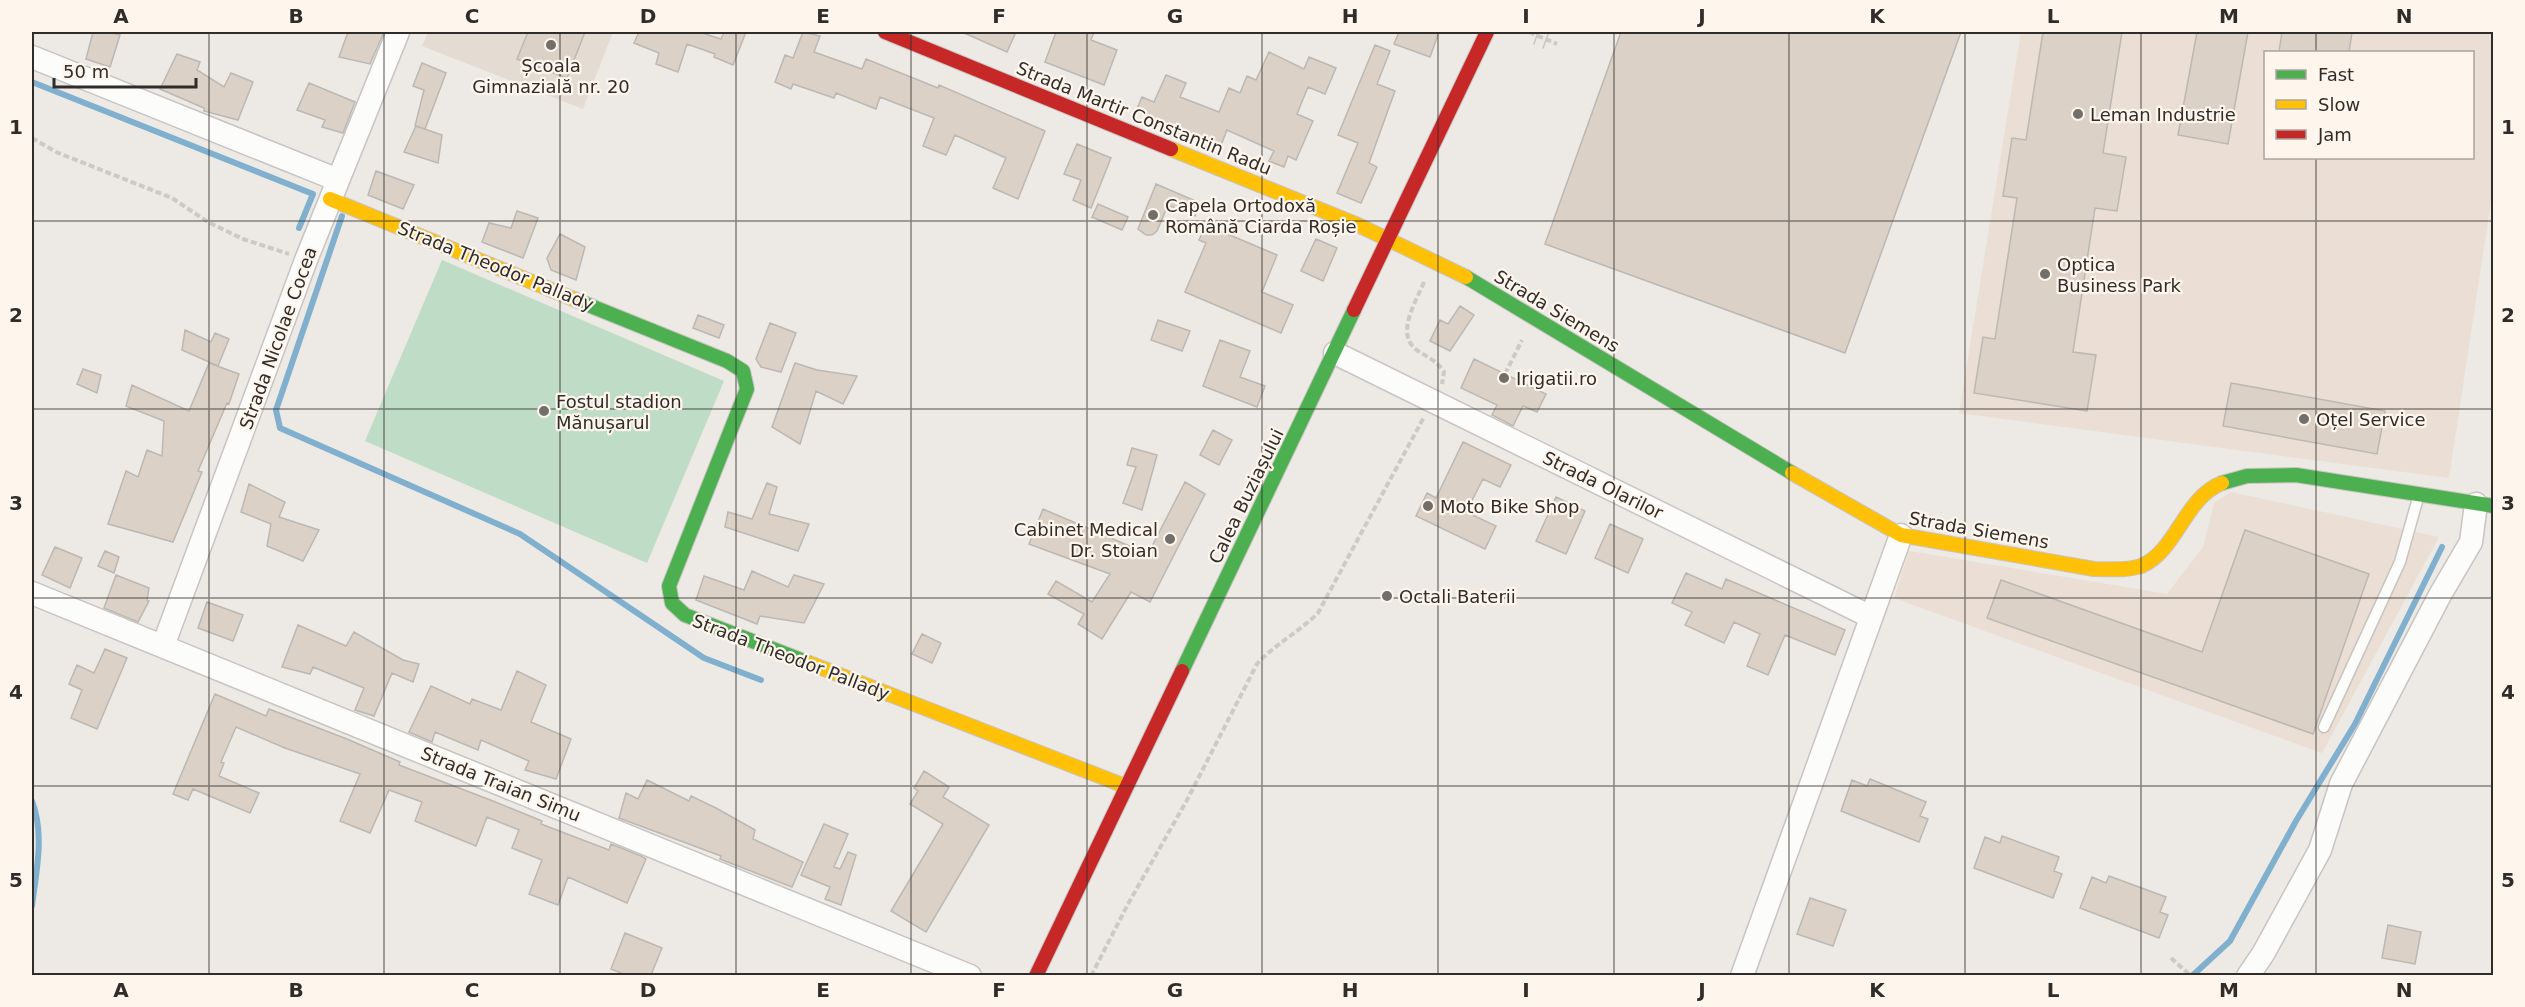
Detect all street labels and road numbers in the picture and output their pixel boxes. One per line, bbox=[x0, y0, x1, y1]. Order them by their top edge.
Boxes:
street label: Strada Martir Constantin Radu bbox=[1013, 57, 1275, 179]
street label: Strada Theodor Pallady bbox=[395, 217, 597, 315]
street label: Strada Nicolae Cocea bbox=[235, 244, 321, 432]
street label: Strada Siemens bbox=[1491, 265, 1623, 357]
street label: Calea Buziașului bbox=[1204, 425, 1288, 567]
street label: Strada Olarilor bbox=[1539, 447, 1667, 523]
street label: Strada Siemens bbox=[1907, 507, 2051, 553]
street label: Strada Theodor Pallady bbox=[690, 610, 893, 704]
street label: Strada Traian Simu bbox=[418, 742, 584, 826]

